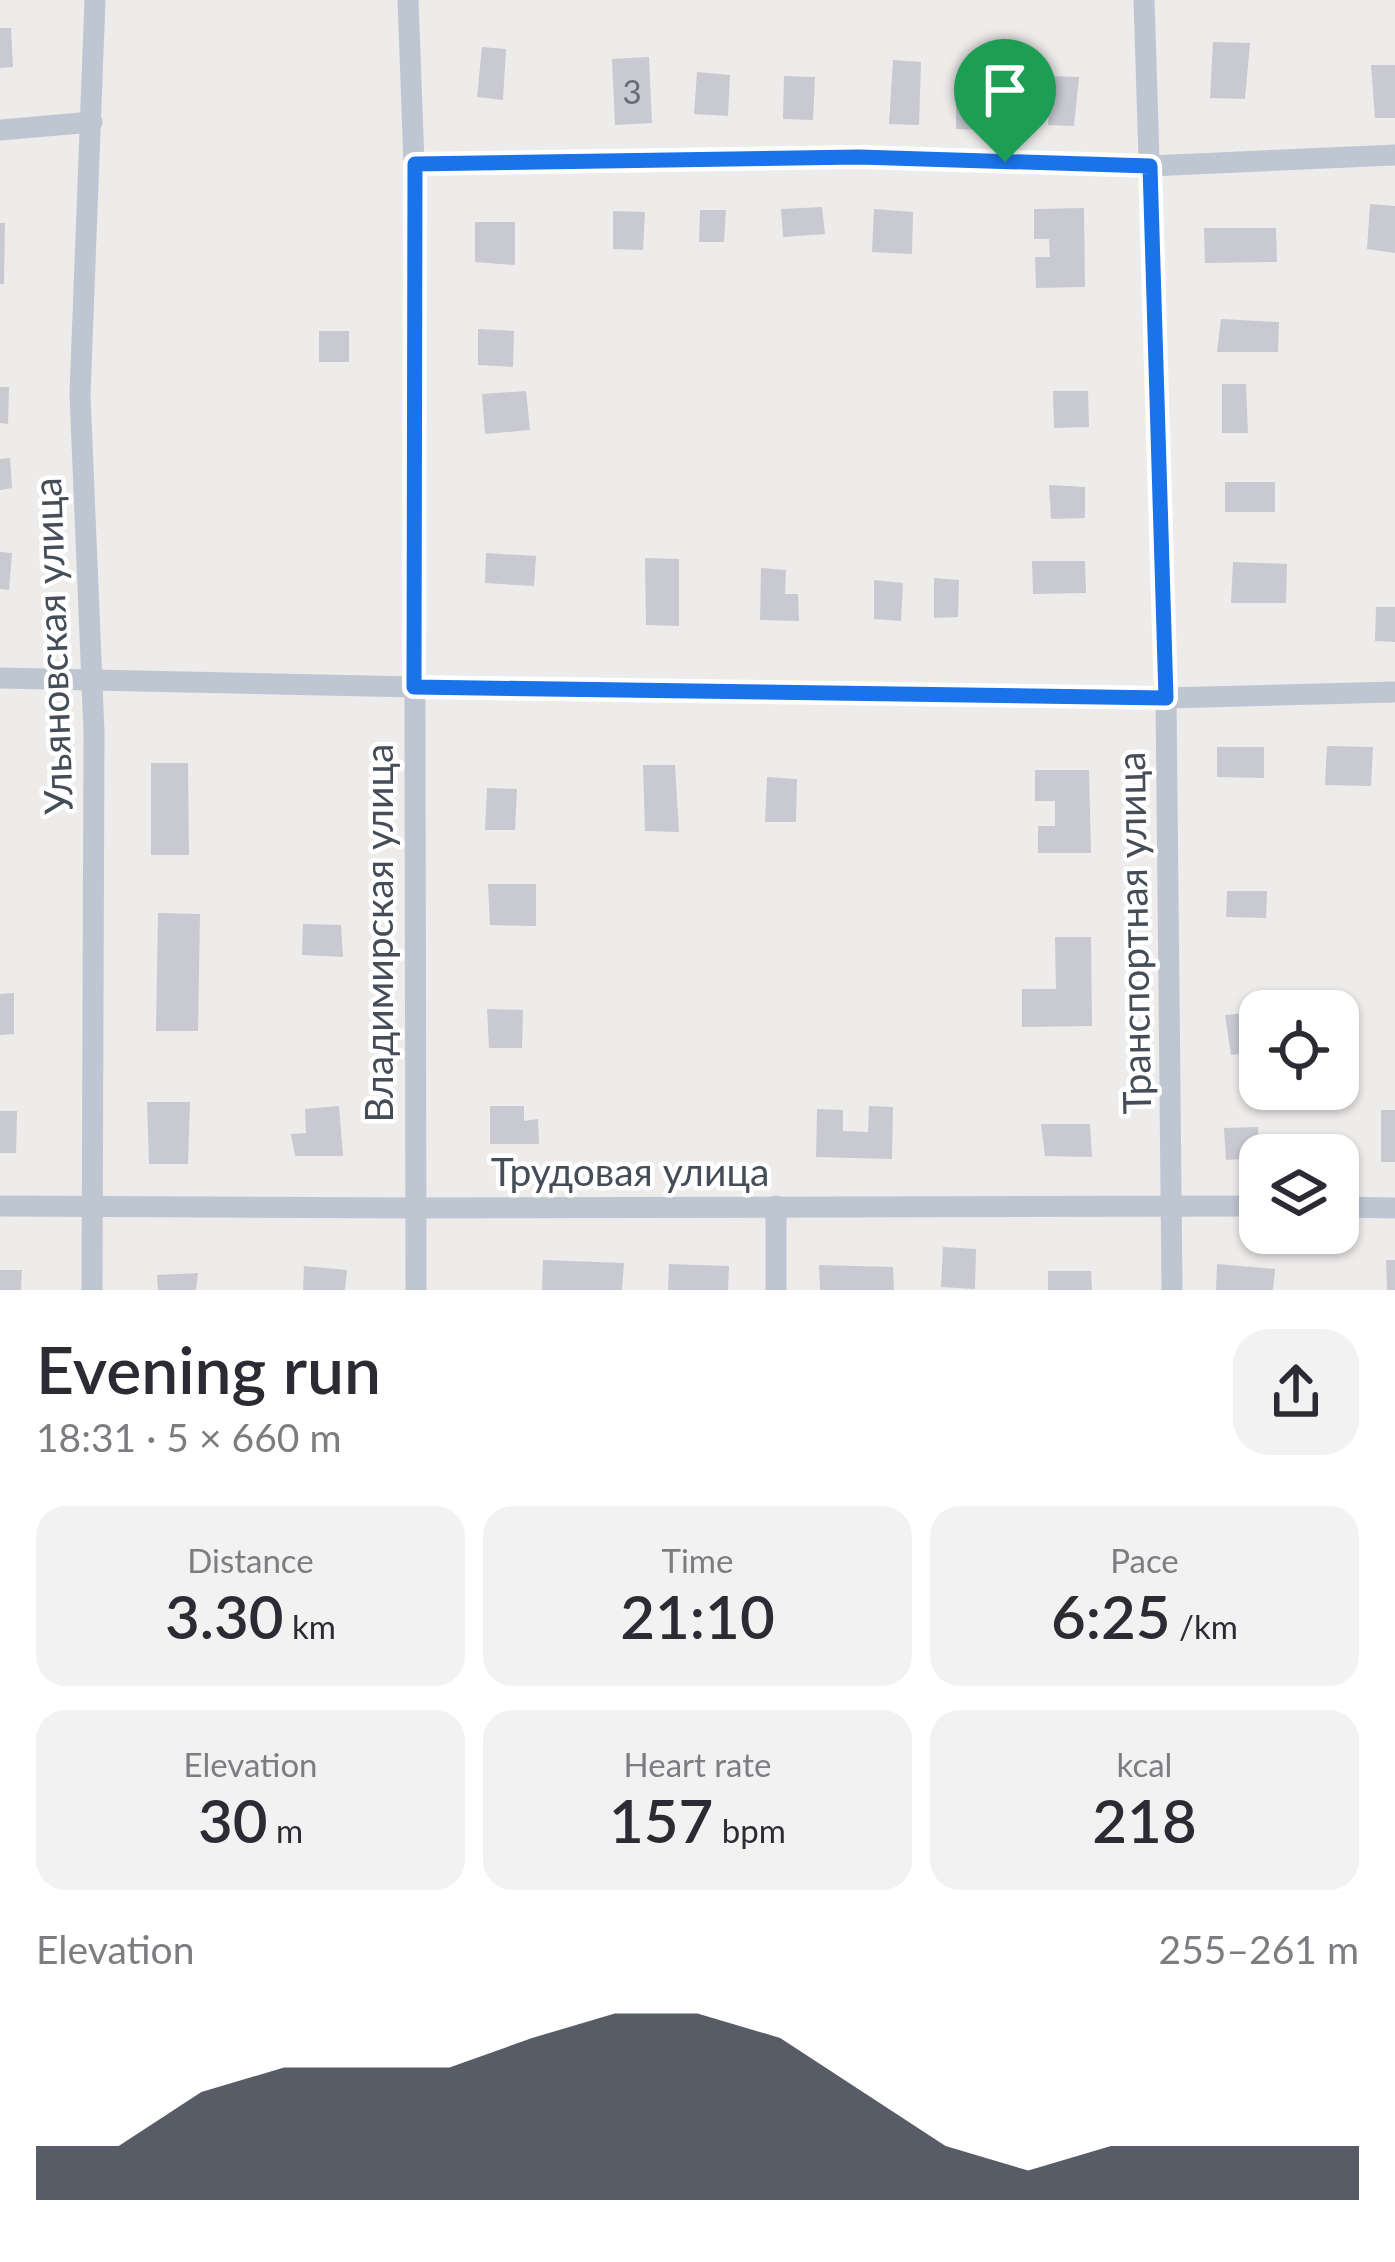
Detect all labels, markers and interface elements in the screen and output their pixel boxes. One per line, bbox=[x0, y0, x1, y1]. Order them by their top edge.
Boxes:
pin bbox=[954, 39, 1056, 162]
icon: arrive bbox=[972, 57, 1038, 123]
house number: 3 bbox=[622, 71, 642, 111]
street label: Ульяновская улица bbox=[23, 477, 81, 815]
street label: Владимирская улица bbox=[355, 744, 401, 1122]
street label: Транспортная улица bbox=[1107, 751, 1159, 1115]
map controls bbox=[1239, 990, 1359, 1254]
button: locate bbox=[1239, 990, 1359, 1110]
button: layers bbox=[1239, 1134, 1359, 1254]
street label: Трудовая улица bbox=[491, 1148, 769, 1194]
text: Evening run bbox=[36, 1329, 381, 1408]
button: share bbox=[1233, 1329, 1359, 1455]
text: 18:31 · 5 × 660 m bbox=[36, 1414, 341, 1460]
text: Distance bbox=[187, 1540, 314, 1580]
text: Time bbox=[662, 1540, 733, 1580]
text: Pace bbox=[1110, 1540, 1179, 1580]
text: 3.30 bbox=[165, 1580, 284, 1652]
text: 21:10 bbox=[620, 1580, 775, 1652]
text: 6:25 bbox=[1051, 1580, 1171, 1652]
text: km bbox=[284, 1606, 336, 1646]
text: /km bbox=[1171, 1606, 1238, 1646]
text: Elevation bbox=[183, 1744, 318, 1784]
text: Heart rate bbox=[624, 1744, 771, 1784]
text: kcal bbox=[1117, 1744, 1172, 1784]
text: 30 bbox=[198, 1784, 268, 1856]
text: 157 bbox=[609, 1784, 713, 1856]
text: 218 bbox=[1092, 1784, 1197, 1856]
text: m bbox=[268, 1810, 303, 1850]
text: bpm bbox=[713, 1810, 786, 1850]
text: Elevation bbox=[36, 1926, 194, 1972]
text: 255–261 m bbox=[1159, 1926, 1359, 1972]

